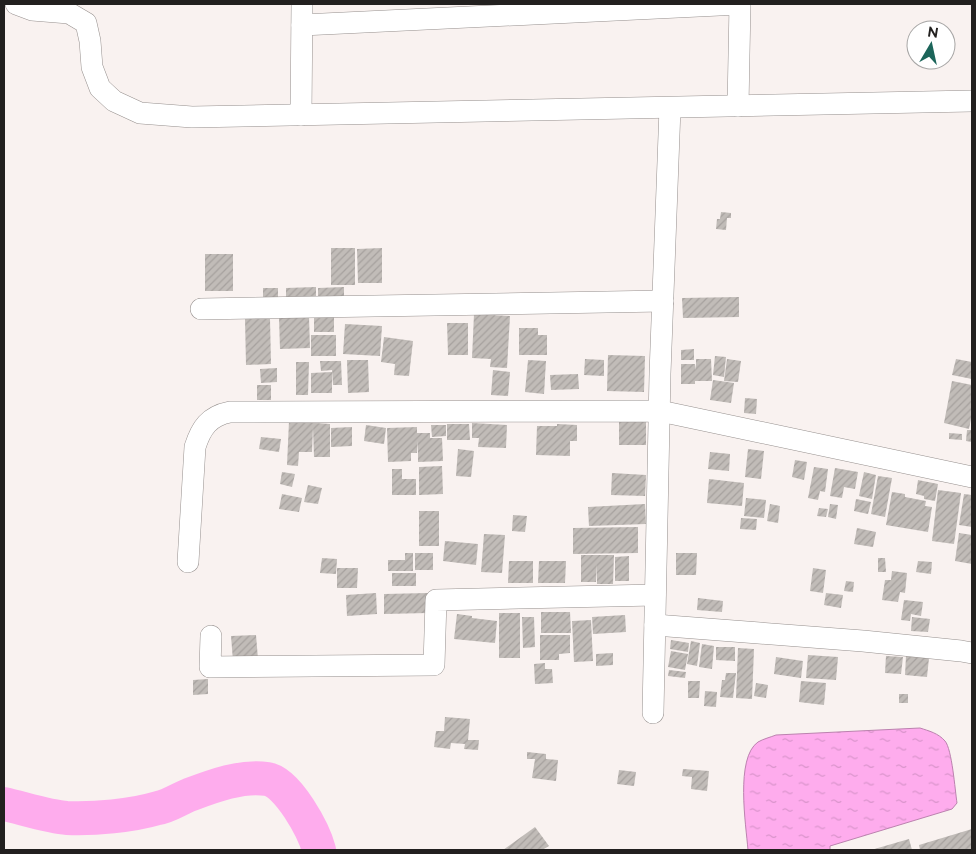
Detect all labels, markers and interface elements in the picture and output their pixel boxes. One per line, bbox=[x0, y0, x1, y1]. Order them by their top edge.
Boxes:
north arrow bbox=[906, 20, 956, 70]
text: N bbox=[927, 23, 940, 41]

